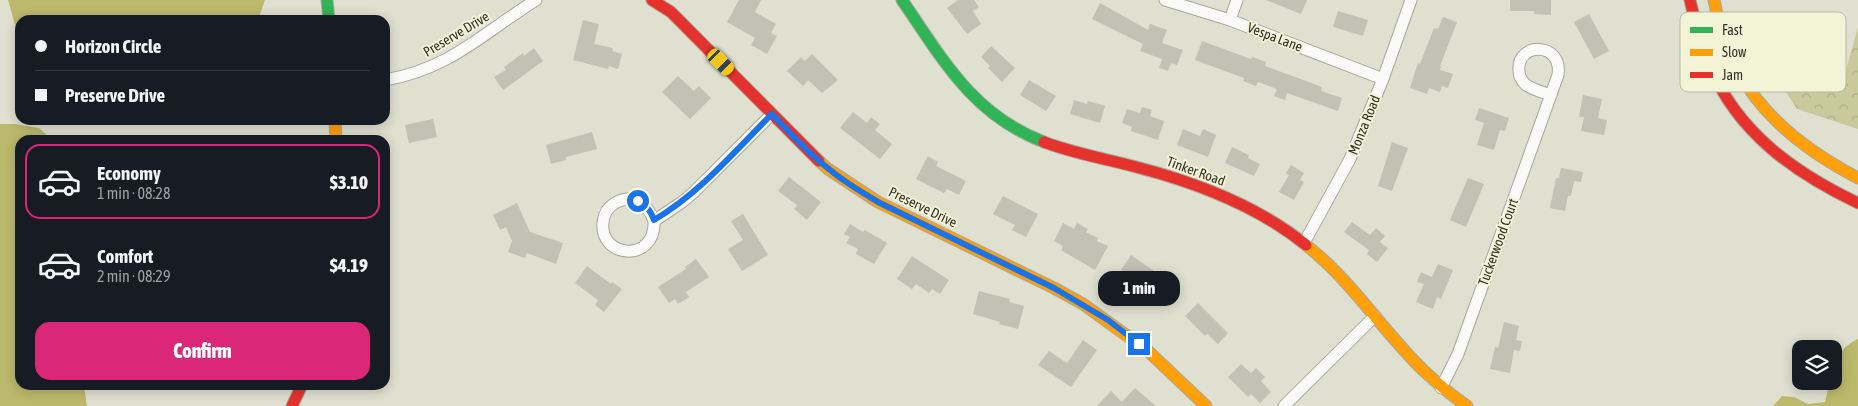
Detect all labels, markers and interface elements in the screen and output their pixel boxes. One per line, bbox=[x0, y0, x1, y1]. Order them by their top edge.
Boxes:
street label: Preserve Drive bbox=[420, 8, 492, 60]
legend bbox=[1680, 12, 1846, 92]
street label: Vespa Lane bbox=[1245, 19, 1305, 55]
text: Fast bbox=[1722, 22, 1743, 38]
text: Horizon Circle bbox=[65, 35, 161, 57]
text: Slow bbox=[1722, 44, 1747, 60]
car bbox=[705, 46, 736, 78]
text: Jam bbox=[1722, 67, 1743, 83]
text: Preserve Drive bbox=[65, 84, 165, 106]
street label: Monza Road bbox=[1345, 93, 1383, 157]
street label: Tinker Road bbox=[1165, 153, 1227, 189]
icon: car bbox=[37, 159, 82, 204]
text: Economy bbox=[97, 162, 161, 184]
text: $3.10 bbox=[330, 171, 368, 193]
text: 1 min · 08:28 bbox=[97, 184, 170, 202]
street label: Preserve Drive bbox=[886, 184, 960, 230]
route start bbox=[627, 190, 649, 212]
street label: Tuckerwood Court bbox=[1475, 196, 1521, 288]
icon: car bbox=[37, 242, 82, 287]
text: Comfort bbox=[97, 245, 153, 267]
text: $4.19 bbox=[330, 254, 368, 276]
text: 2 min · 08:29 bbox=[97, 267, 170, 285]
callout: 1 min bbox=[1098, 272, 1180, 306]
text: 1 min bbox=[1123, 279, 1155, 297]
button: Confirm bbox=[35, 322, 370, 380]
route end bbox=[1128, 333, 1150, 355]
map controls bbox=[1792, 340, 1842, 390]
button: layers bbox=[1792, 340, 1842, 390]

